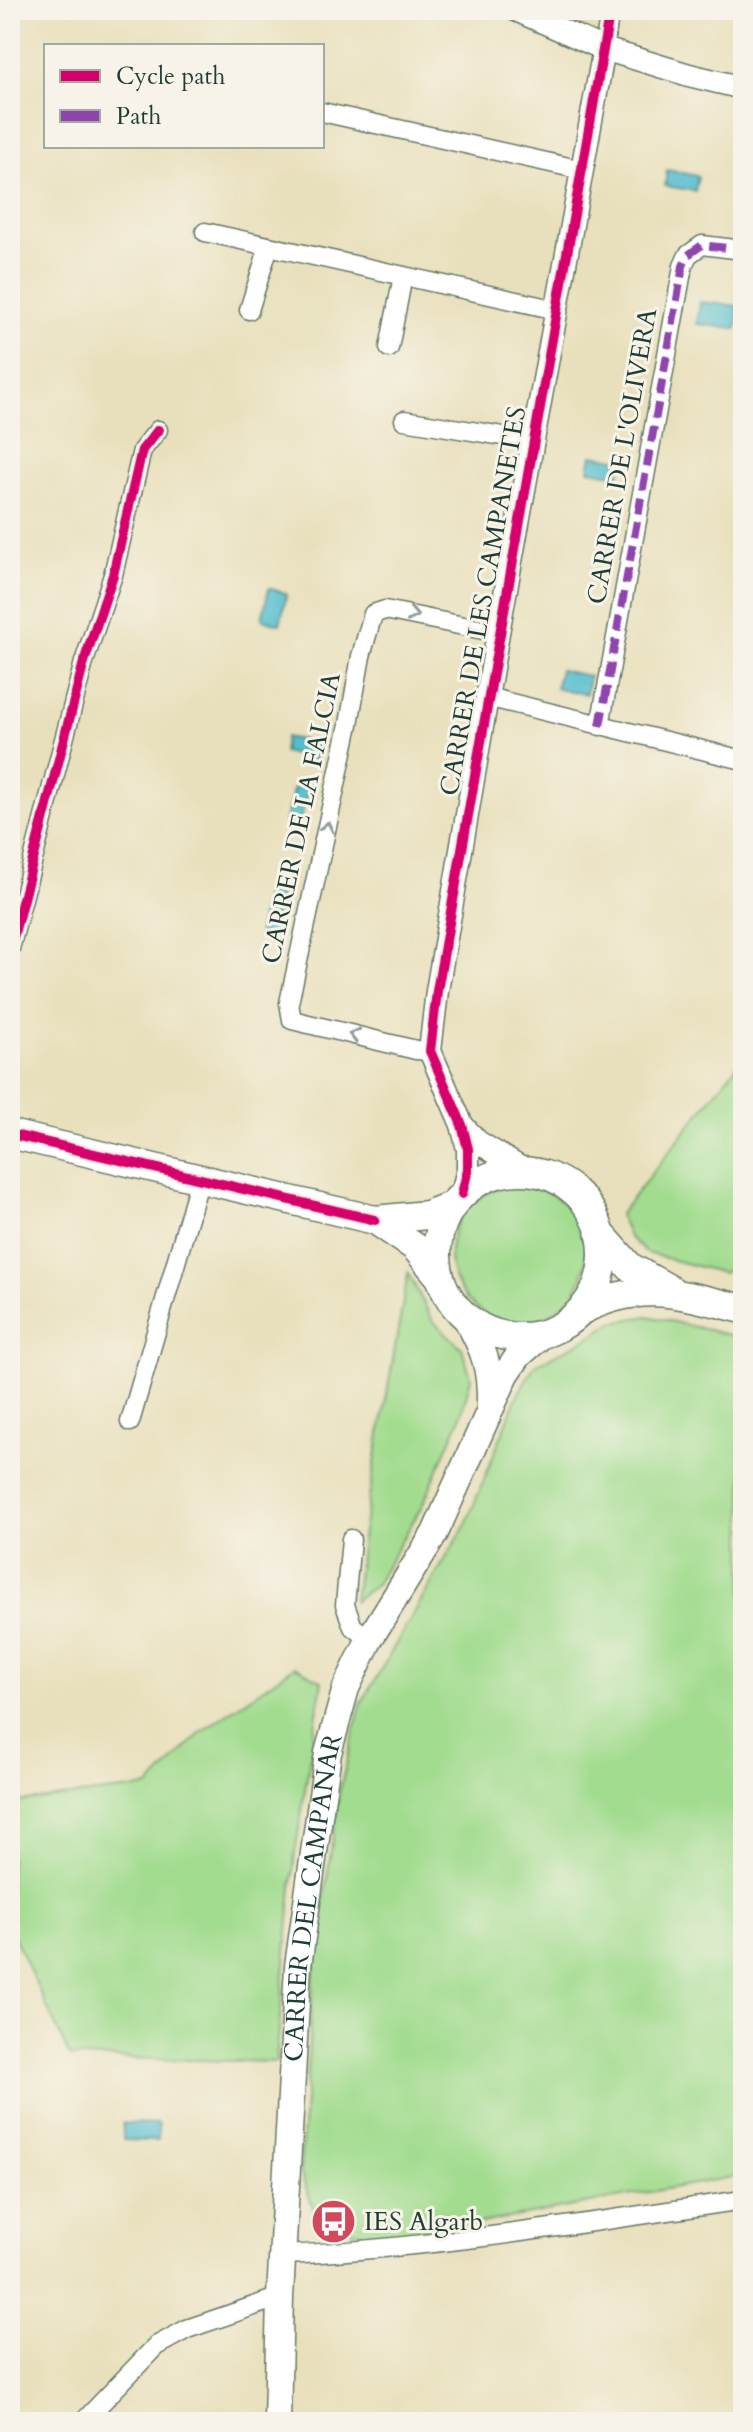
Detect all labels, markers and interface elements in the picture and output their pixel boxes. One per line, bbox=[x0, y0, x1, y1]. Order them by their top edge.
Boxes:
legend bbox=[44, 44, 324, 148]
text: Cycle path bbox=[116, 60, 225, 93]
text: Path bbox=[116, 100, 161, 133]
street label: CARRER DE L'OLIVERA bbox=[579, 305, 665, 607]
street label: CARRER DE LES CAMPANETES bbox=[432, 404, 534, 798]
one-way arrow bbox=[406, 606, 420, 623]
street label: CARRER DE LA FALCIA bbox=[253, 669, 349, 967]
one-way arrow bbox=[318, 821, 335, 835]
one-way arrow bbox=[347, 1027, 361, 1044]
street label: CARRER DEL CAMPANAR bbox=[275, 1729, 350, 2063]
bus stop icon: IES Algarb bbox=[309, 2197, 357, 2245]
place label: IES Algarb bbox=[364, 2204, 483, 2239]

